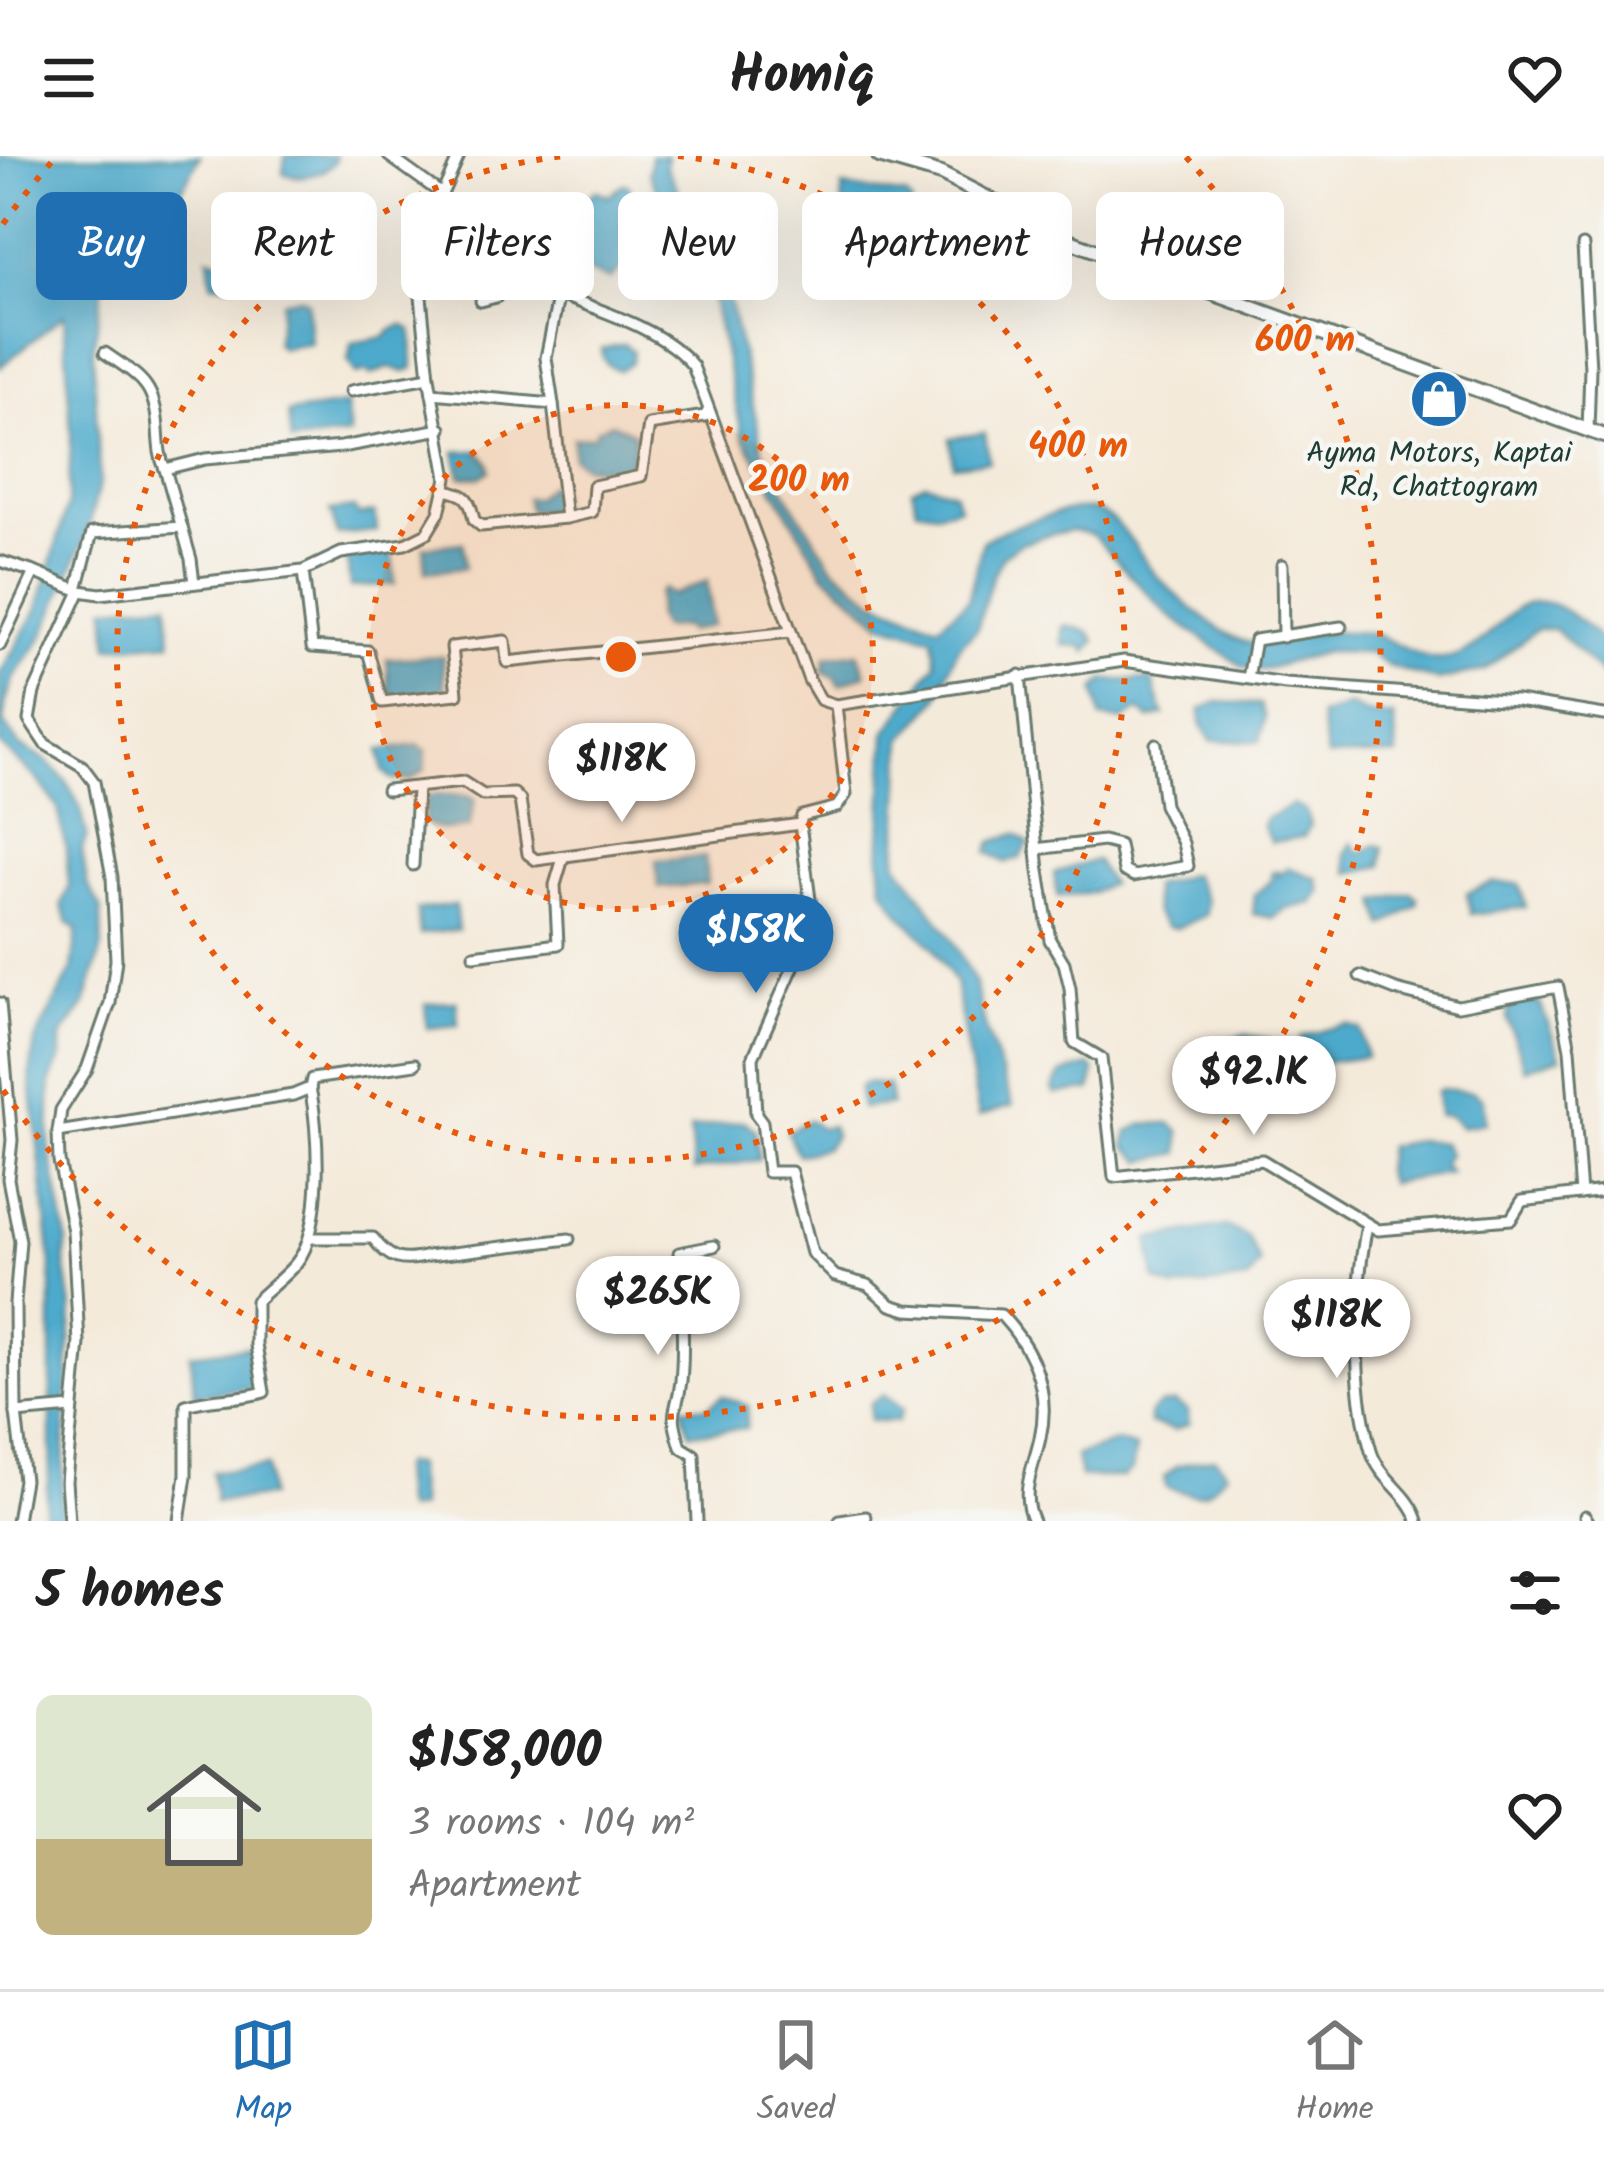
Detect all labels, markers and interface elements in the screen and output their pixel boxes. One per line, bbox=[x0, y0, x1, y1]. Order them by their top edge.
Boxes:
text: Homiq bbox=[729, 35, 875, 121]
icon: menu bbox=[36, 45, 102, 111]
icon: heart bbox=[1502, 45, 1568, 111]
chip: Buy bbox=[36, 192, 187, 300]
chip: Rent bbox=[211, 192, 377, 300]
chip: Filters bbox=[401, 192, 594, 300]
chip: New bbox=[618, 192, 778, 300]
chip: Apartment bbox=[802, 192, 1072, 300]
chip: House bbox=[1096, 192, 1284, 300]
text: 600 m bbox=[1255, 313, 1355, 370]
shop icon: Ayma Motors, Kaptai Rd, Chattogram bbox=[1408, 368, 1470, 430]
text: 400 m bbox=[1028, 419, 1128, 476]
place label: Ayma Motors, Kaptai Rd, Chattogram bbox=[1306, 430, 1574, 512]
text: 200 m bbox=[748, 453, 850, 510]
centre of rings bbox=[600, 636, 642, 678]
pin: $118K bbox=[538, 723, 706, 825]
text: $118K bbox=[575, 731, 669, 793]
pin: $158K bbox=[672, 894, 840, 996]
text: $158K bbox=[705, 902, 807, 964]
pin: $92.1K bbox=[1156, 1036, 1352, 1138]
text: $92.1K bbox=[1199, 1044, 1309, 1106]
pin: $265K bbox=[574, 1256, 742, 1358]
text: $265K bbox=[603, 1264, 713, 1326]
pin: $118K bbox=[1253, 1279, 1421, 1381]
text: $118K bbox=[1290, 1287, 1384, 1349]
text: 5 homes bbox=[36, 1553, 224, 1634]
icon: filters bbox=[1502, 1560, 1568, 1626]
text: $158,000 bbox=[408, 1713, 601, 1794]
icon: home bbox=[132, 1743, 276, 1887]
icon: heart bbox=[1502, 1782, 1568, 1848]
text: 3 rooms · 104 m² bbox=[408, 1794, 694, 1856]
text: Apartment bbox=[408, 1856, 581, 1918]
tab: Map bbox=[230, 2012, 296, 2137]
tab: Saved bbox=[757, 2012, 835, 2137]
tab: Home bbox=[1296, 2012, 1374, 2137]

